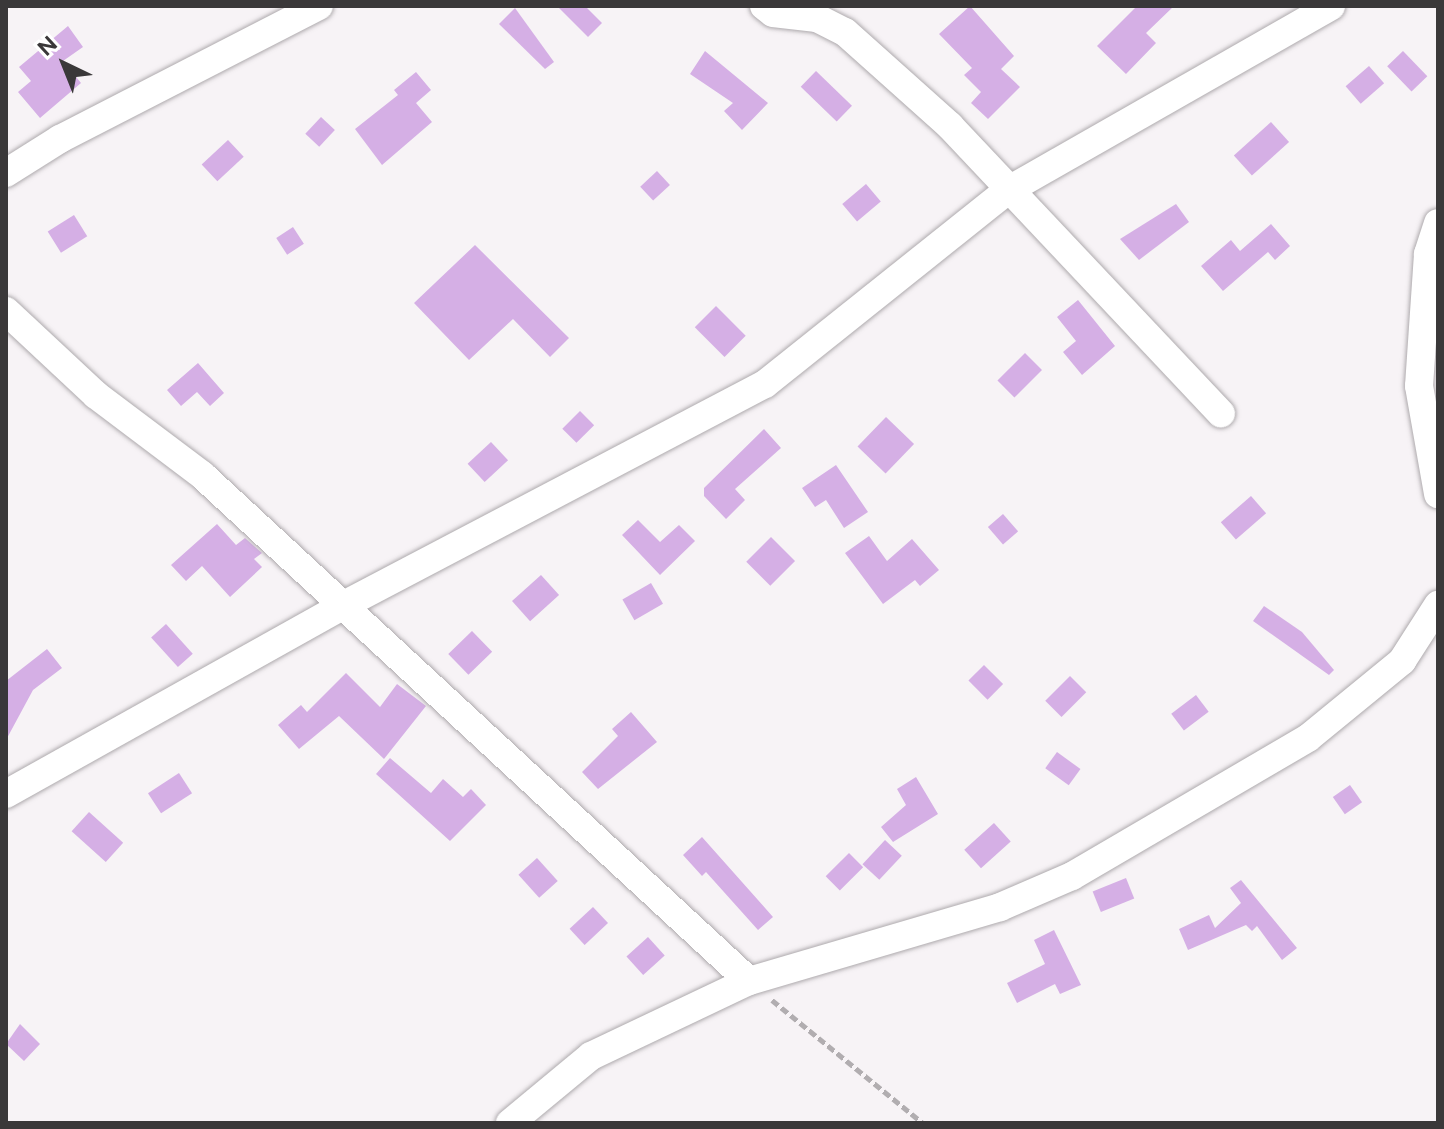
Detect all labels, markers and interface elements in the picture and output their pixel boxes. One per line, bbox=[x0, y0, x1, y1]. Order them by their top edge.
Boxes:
north arrow bbox=[24, 24, 104, 104]
text: N bbox=[32, 30, 63, 62]

